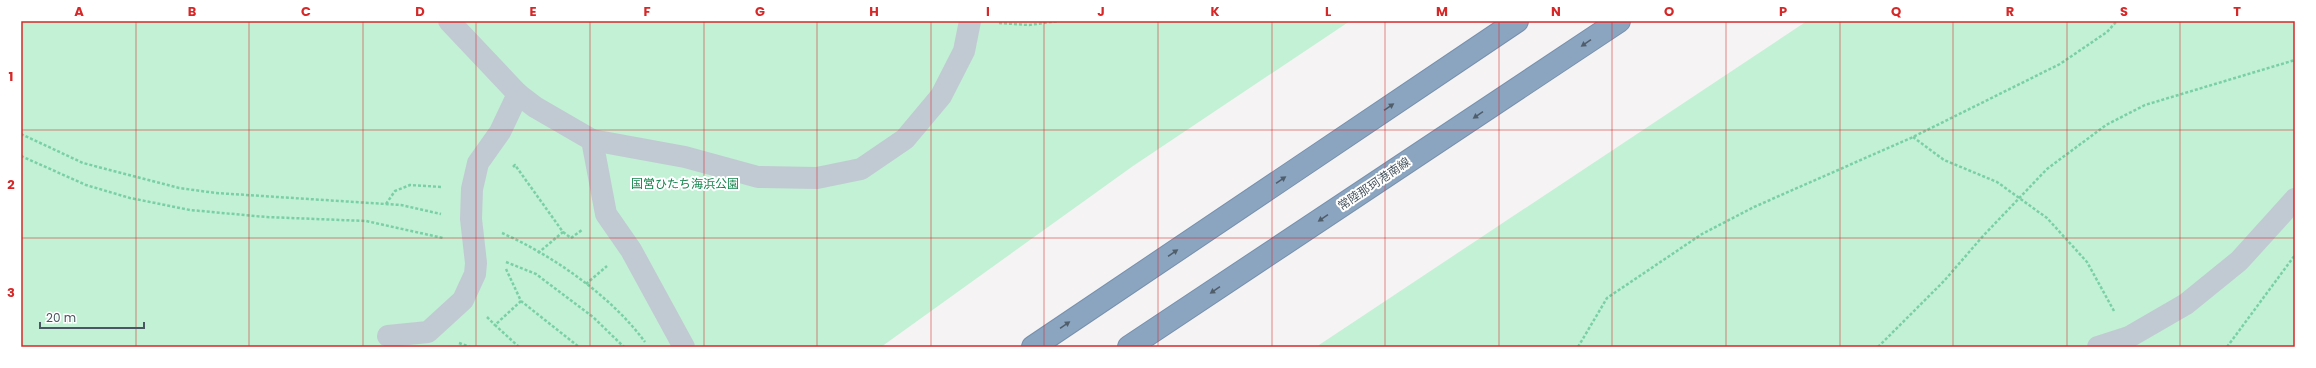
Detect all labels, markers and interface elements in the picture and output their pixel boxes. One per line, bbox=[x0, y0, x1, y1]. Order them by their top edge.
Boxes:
text: A bbox=[74, 2, 84, 21]
text: B bbox=[188, 2, 197, 21]
text: C bbox=[301, 2, 311, 21]
text: D bbox=[415, 2, 425, 21]
text: E bbox=[529, 2, 537, 21]
text: F bbox=[643, 2, 651, 21]
text: G bbox=[755, 2, 765, 21]
text: H bbox=[869, 2, 879, 21]
text: I bbox=[986, 2, 990, 21]
text: J bbox=[1097, 2, 1105, 21]
text: K bbox=[1210, 2, 1220, 21]
text: L bbox=[1325, 2, 1331, 21]
text: M bbox=[1436, 2, 1448, 21]
text: N bbox=[1551, 2, 1561, 21]
text: O bbox=[1664, 2, 1674, 21]
text: P bbox=[1779, 2, 1787, 21]
text: Q bbox=[1891, 2, 1901, 21]
text: R bbox=[2006, 2, 2014, 21]
text: S bbox=[2120, 2, 2128, 21]
text: T bbox=[2233, 2, 2241, 21]
one-way arrow bbox=[1581, 39, 1591, 47]
text: 1 bbox=[9, 67, 13, 86]
one-way arrow bbox=[1384, 103, 1394, 111]
one-way arrow bbox=[1473, 111, 1483, 119]
street label: 常陸那珂港南線 bbox=[1334, 153, 1413, 214]
text: 2 bbox=[7, 175, 15, 194]
park label: 国営ひたち海浜公園 bbox=[631, 175, 739, 192]
one-way arrow bbox=[1276, 176, 1286, 184]
one-way arrow bbox=[1318, 214, 1328, 222]
one-way arrow bbox=[1167, 249, 1179, 256]
text: 3 bbox=[7, 283, 15, 302]
one-way arrow bbox=[1210, 286, 1220, 294]
scale bar bbox=[40, 304, 144, 330]
text: 20 m bbox=[46, 309, 76, 326]
one-way arrow bbox=[1060, 321, 1070, 329]

